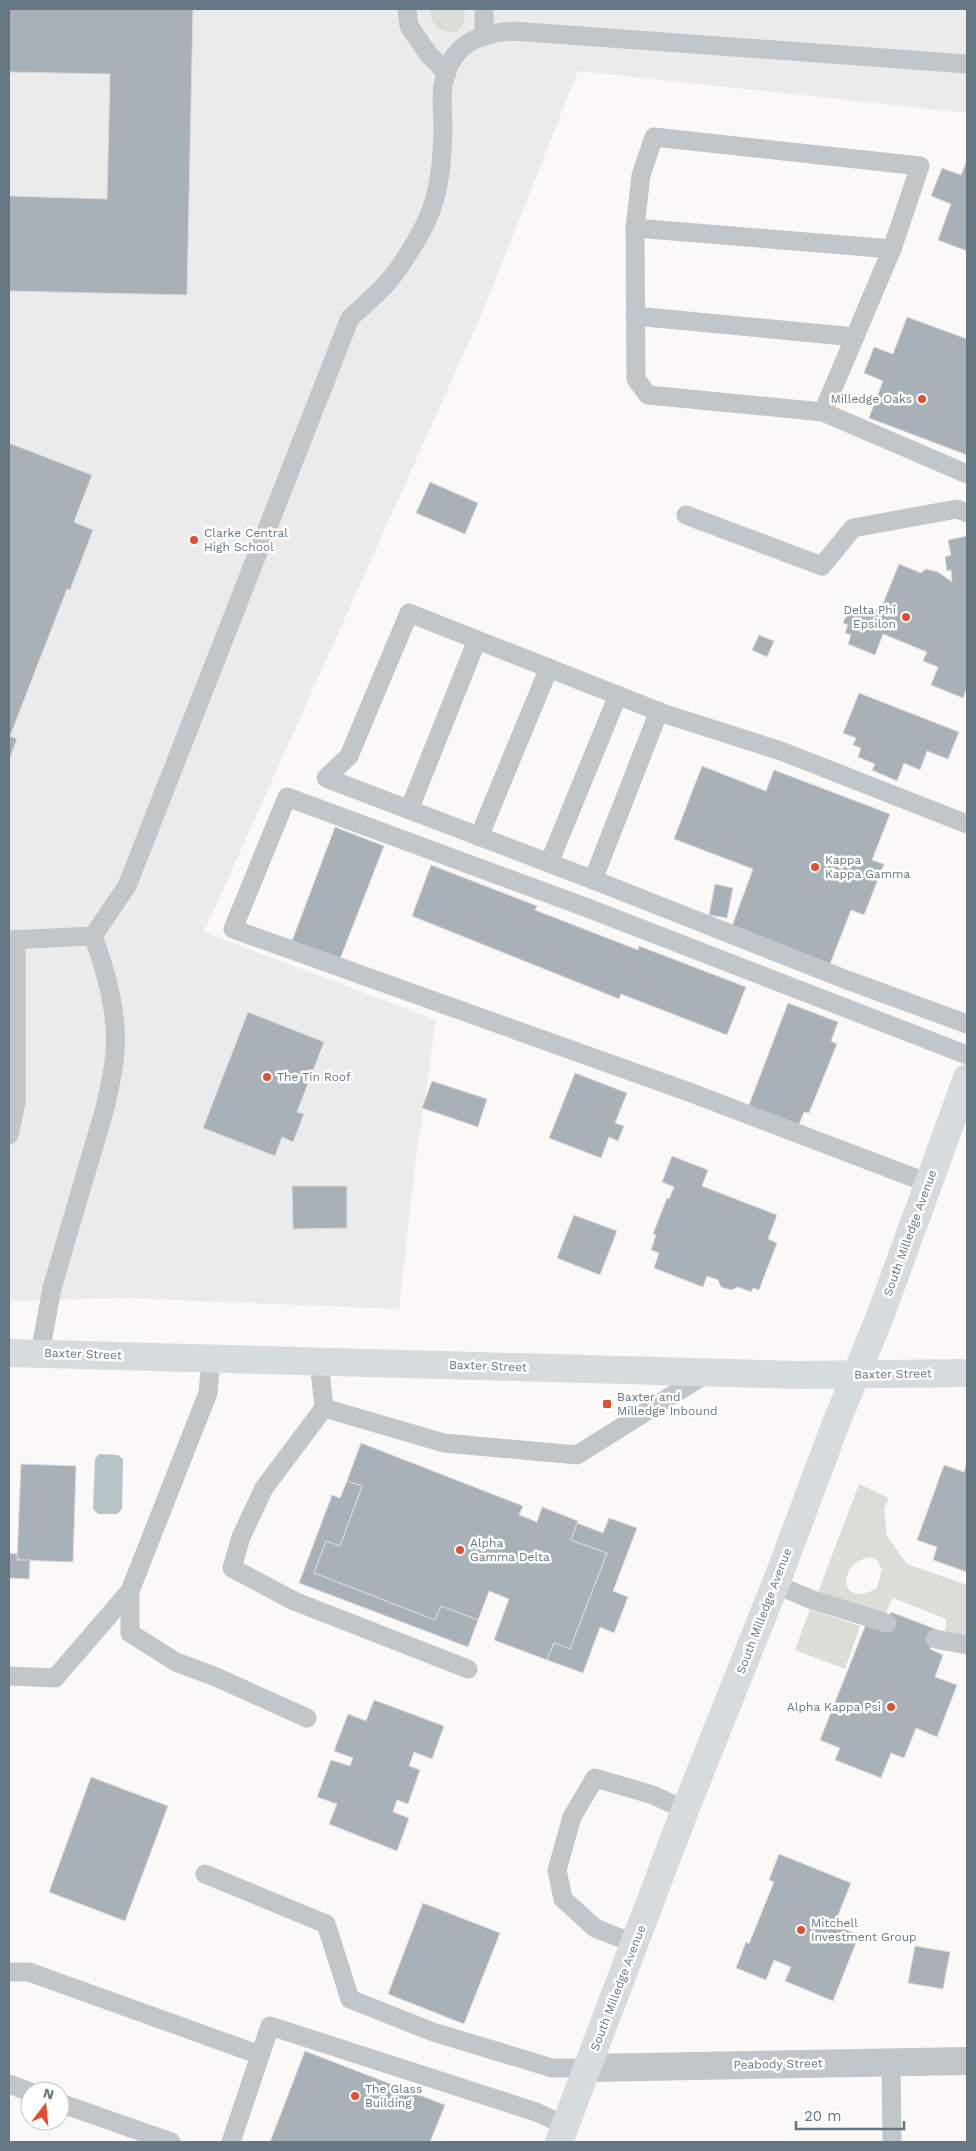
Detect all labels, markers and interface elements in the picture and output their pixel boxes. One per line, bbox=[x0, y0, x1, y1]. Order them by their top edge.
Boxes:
place label: Milledge Oaks bbox=[831, 392, 912, 406]
marker: Milledge Oaks bbox=[916, 393, 928, 405]
place label: Clarke Central High School bbox=[204, 526, 288, 554]
marker: Clarke Central High School bbox=[188, 534, 200, 546]
place label: Delta Phi Epsilon bbox=[843, 603, 896, 631]
marker: Delta Phi Epsilon bbox=[900, 611, 912, 623]
place label: Kappa Kappa Gamma bbox=[825, 853, 911, 881]
marker: Kappa Kappa Gamma bbox=[809, 861, 821, 873]
place label: The Tin Roof bbox=[277, 1070, 351, 1084]
marker: The Tin Roof bbox=[261, 1071, 273, 1083]
street label: South Milledge Avenue bbox=[881, 1168, 939, 1298]
street label: Baxter Street bbox=[44, 1346, 122, 1362]
street label: Baxter Street bbox=[449, 1358, 527, 1374]
street label: Baxter Street bbox=[854, 1366, 932, 1382]
place label: Baxter and Milledge Inbound bbox=[617, 1390, 718, 1418]
marker: Baxter and Milledge Inbound bbox=[601, 1398, 613, 1410]
place label: Alpha Gamma Delta bbox=[470, 1536, 550, 1564]
marker: Alpha Gamma Delta bbox=[454, 1544, 466, 1556]
street label: South Milledge Avenue bbox=[734, 1546, 794, 1676]
place label: Alpha Kappa Psi bbox=[787, 1700, 881, 1714]
marker: Alpha Kappa Psi bbox=[885, 1701, 897, 1713]
place label: Mitchell Investment Group bbox=[811, 1916, 917, 1944]
street label: South Milledge Avenue bbox=[588, 1923, 648, 2053]
marker: Mitchell Investment Group bbox=[795, 1924, 807, 1936]
street label: Peabody Street bbox=[733, 2056, 823, 2072]
north arrow bbox=[20, 2081, 70, 2131]
place label: The Glass Building bbox=[365, 2082, 422, 2110]
text: N bbox=[41, 2084, 56, 2103]
marker: The Glass Building bbox=[349, 2090, 361, 2102]
scale bar bbox=[796, 2098, 904, 2130]
text: 20 m bbox=[804, 2107, 842, 2125]

